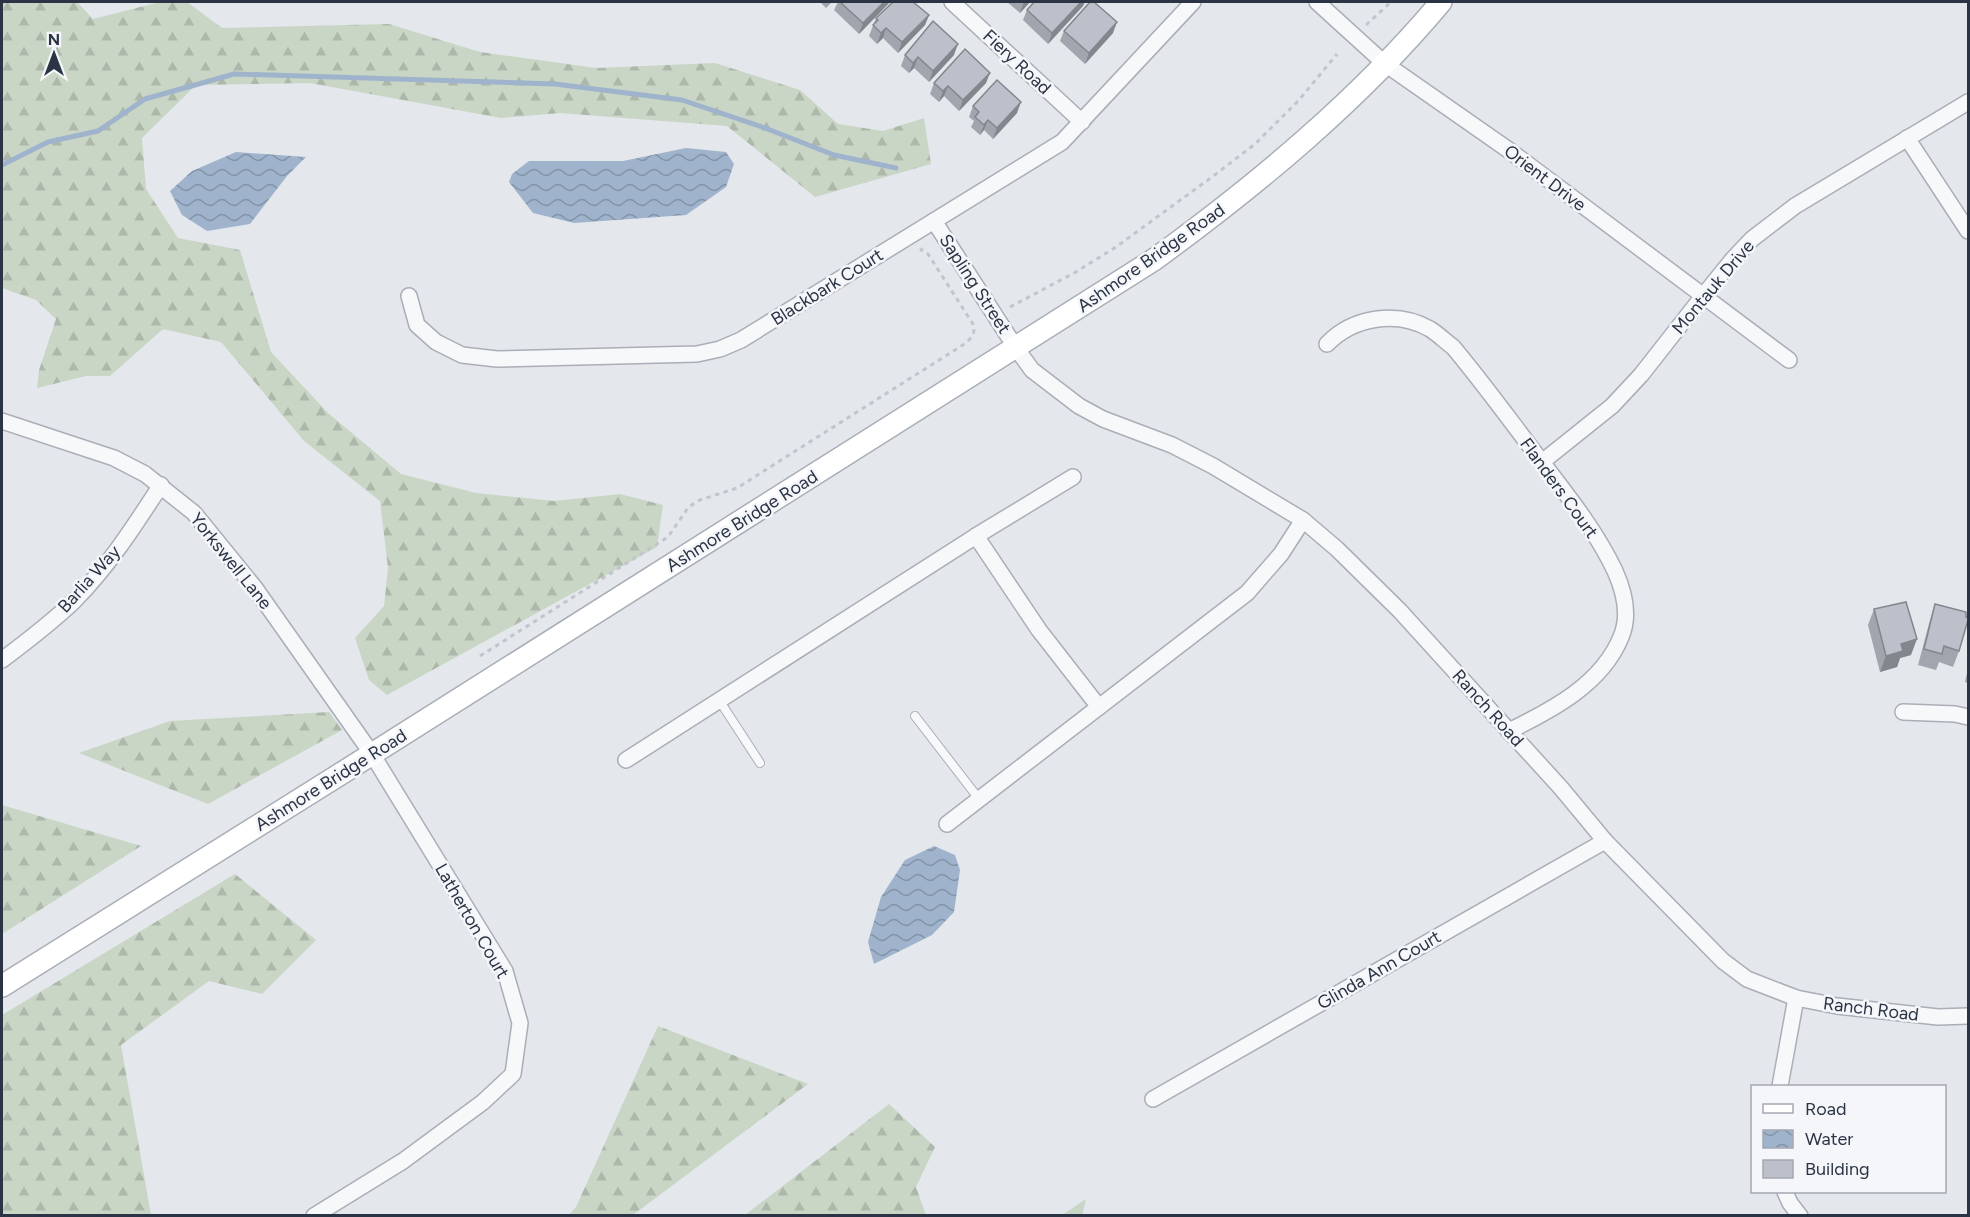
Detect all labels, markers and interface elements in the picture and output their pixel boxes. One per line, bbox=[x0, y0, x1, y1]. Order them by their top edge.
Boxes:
north arrow bbox=[24, 24, 84, 84]
street label: Fiery Road bbox=[978, 25, 1056, 99]
text: N bbox=[48, 30, 60, 49]
street label: Orient Drive bbox=[1500, 140, 1590, 216]
street label: Ashmore Bridge Road bbox=[1073, 199, 1229, 317]
street label: Sapling Street bbox=[935, 230, 1016, 338]
street label: Montauk Drive bbox=[1667, 235, 1759, 339]
street label: Blackbark Court bbox=[767, 244, 887, 330]
street label: Flanders Court bbox=[1515, 434, 1603, 543]
street label: Ashmore Bridge Road bbox=[662, 465, 822, 577]
street label: Yorkswell Lane bbox=[185, 508, 277, 614]
street label: Barlia Way bbox=[53, 540, 125, 617]
street label: Ranch Road bbox=[1448, 665, 1528, 751]
street label: Ashmore Bridge Road bbox=[251, 724, 411, 836]
street label: Latherton Court bbox=[430, 859, 514, 983]
street label: Glinda Ann Court bbox=[1313, 926, 1445, 1014]
street label: Ranch Road bbox=[1822, 992, 1920, 1026]
legend bbox=[1751, 1085, 1946, 1193]
text: Road bbox=[1805, 1098, 1846, 1120]
text: Water bbox=[1805, 1128, 1853, 1150]
text: Building bbox=[1805, 1158, 1870, 1180]

